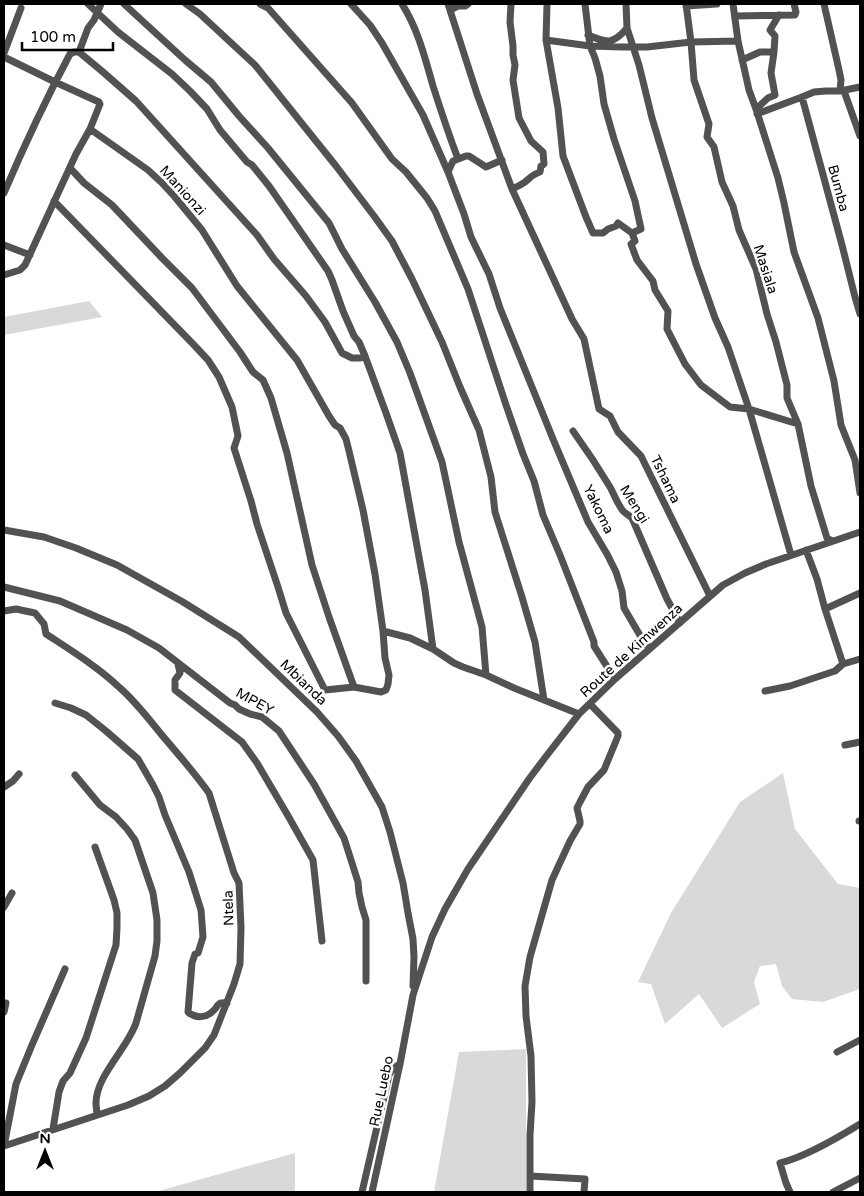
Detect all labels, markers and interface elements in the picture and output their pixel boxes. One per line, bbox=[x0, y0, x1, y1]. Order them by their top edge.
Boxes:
scale bar bbox=[22, 20, 114, 52]
text: 100 m bbox=[30, 28, 76, 46]
street label: Manionzi bbox=[156, 162, 209, 219]
street label: Bumba bbox=[824, 163, 853, 213]
street label: Masiala bbox=[750, 242, 781, 296]
street label: Tshama bbox=[647, 452, 684, 506]
street label: Yakoma bbox=[579, 482, 618, 537]
street label: Mengi bbox=[616, 482, 653, 527]
street label: Route de Kimwenza bbox=[577, 600, 686, 701]
street label: Mbianda bbox=[277, 656, 331, 709]
street label: MPEY bbox=[233, 684, 277, 719]
street label: Ntela bbox=[219, 890, 238, 926]
street label: Rue Luebo bbox=[366, 1054, 397, 1128]
north arrow bbox=[20, 1126, 70, 1176]
text: N bbox=[39, 1130, 51, 1147]

